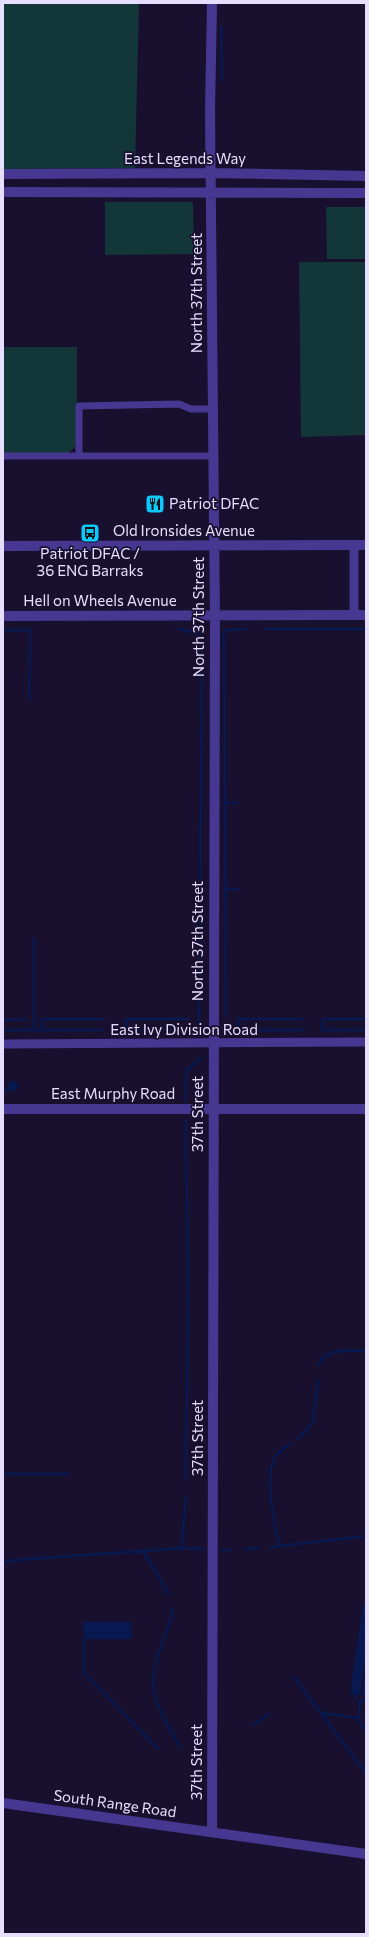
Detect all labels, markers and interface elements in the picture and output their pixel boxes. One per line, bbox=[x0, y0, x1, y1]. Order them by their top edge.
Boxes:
street label: East Legends Way bbox=[124, 149, 246, 167]
street label: North 37th Street bbox=[187, 233, 205, 353]
restaurant icon: Patriot DFAC bbox=[144, 493, 166, 515]
place label: Patriot DFAC bbox=[169, 494, 259, 512]
street label: Old Ironsides Avenue bbox=[113, 521, 255, 539]
bus stop icon: Patriot DFAC / 36 ENG Barraks bbox=[79, 522, 101, 544]
place label: Patriot DFAC / 36 ENG Barraks bbox=[37, 544, 144, 579]
street label: North 37th Street bbox=[189, 557, 207, 677]
street label: Hell on Wheels Avenue bbox=[23, 591, 177, 609]
street label: North 37th Street bbox=[188, 881, 206, 1001]
street label: East Ivy Division Road bbox=[110, 1020, 258, 1038]
street label: 37th Street bbox=[188, 1076, 206, 1152]
street label: East Murphy Road bbox=[51, 1084, 175, 1102]
street label: 37th Street bbox=[188, 1400, 206, 1476]
street label: 37th Street bbox=[187, 1724, 205, 1800]
street label: South Range Road bbox=[52, 1785, 178, 1821]

